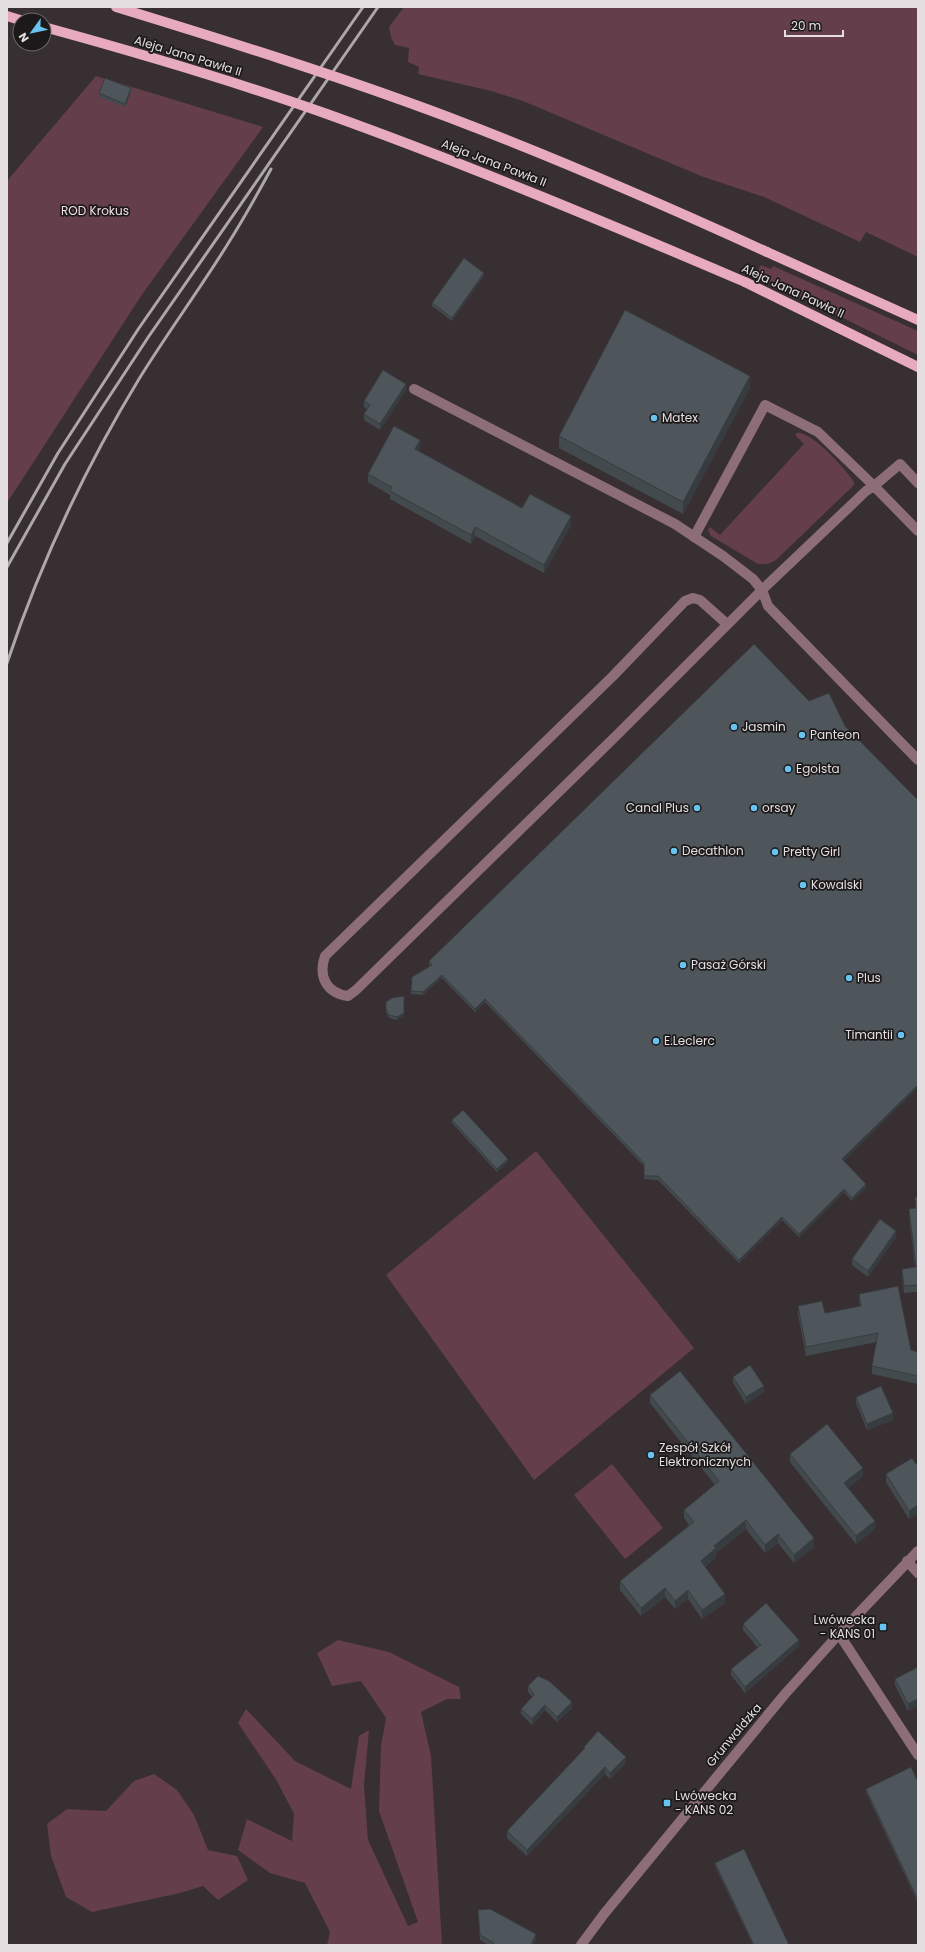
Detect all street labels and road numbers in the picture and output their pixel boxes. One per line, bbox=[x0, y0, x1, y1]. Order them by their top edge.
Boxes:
street label: Aleja Jana Pawła II bbox=[132, 31, 244, 80]
street label: Aleja Jana Pawła II bbox=[439, 135, 549, 190]
street label: Aleja Jana Pawła II bbox=[739, 259, 847, 322]
street label: Grunwaldzka bbox=[702, 1699, 765, 1770]

